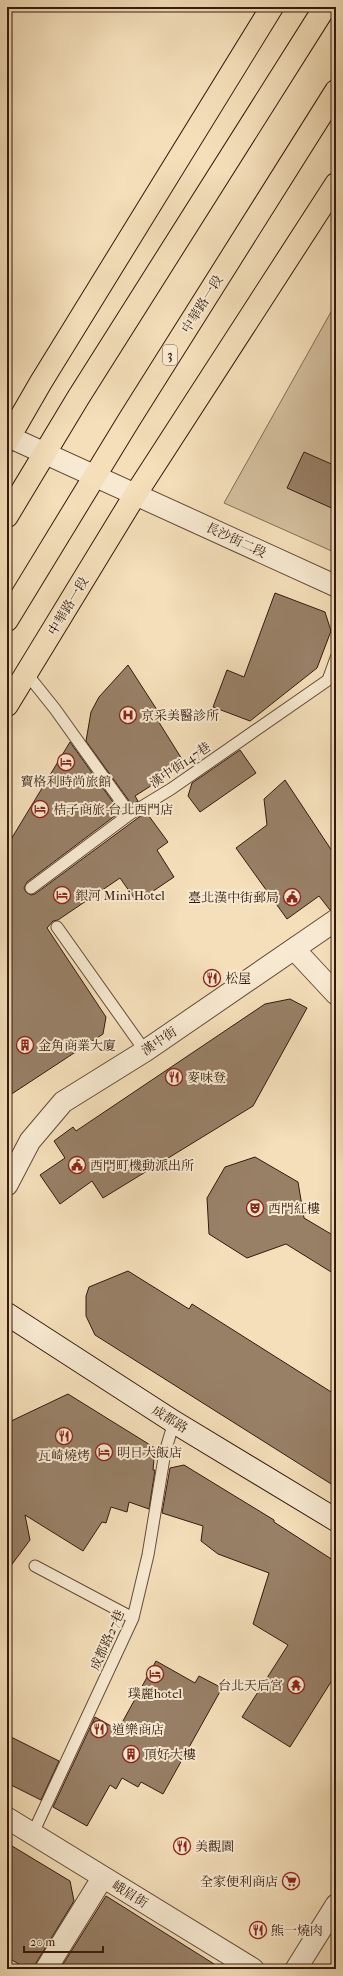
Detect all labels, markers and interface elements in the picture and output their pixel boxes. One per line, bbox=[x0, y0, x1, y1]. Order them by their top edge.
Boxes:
street label: 中華路一段 bbox=[178, 272, 226, 336]
road number: 3 bbox=[163, 345, 177, 365]
street label: 長沙街二段 bbox=[203, 519, 269, 561]
street label: 中華路一段 bbox=[45, 574, 91, 638]
hospital icon: 京采美醫診所 bbox=[118, 705, 138, 725]
place label: 京采美醫診所 bbox=[141, 708, 219, 723]
street label: 漢中街147巷 bbox=[147, 739, 213, 791]
hotel icon: 寶格利時尚旅館 bbox=[56, 752, 76, 772]
place label: 寶格利時尚旅館 bbox=[20, 774, 112, 789]
hotel icon: 桔子商旅-台北西門店 bbox=[30, 799, 50, 819]
place label: 桔子商旅-台北西門店 bbox=[53, 802, 173, 817]
hotel icon: 銀河 Mini Hotel bbox=[52, 885, 72, 905]
public building icon: 臺北漢中街郵局 bbox=[282, 887, 302, 907]
place label: 銀河 Mini Hotel bbox=[75, 888, 165, 903]
place label: 臺北漢中街郵局 bbox=[188, 890, 279, 905]
restaurant icon: 松屋 bbox=[202, 968, 222, 988]
place label: 松屋 bbox=[225, 971, 251, 986]
street label: 漢中街 bbox=[139, 1024, 179, 1058]
building icon: 金角商業大廈 bbox=[15, 1035, 35, 1055]
place label: 金角商業大廈 bbox=[38, 1038, 116, 1053]
restaurant icon: 麥味登 bbox=[164, 1067, 184, 1087]
place label: 麥味登 bbox=[187, 1070, 226, 1085]
public building icon: 西門町機動派出所 bbox=[67, 1155, 87, 1175]
place label: 西門町機動派出所 bbox=[90, 1158, 194, 1173]
theatre icon: 西門紅樓 bbox=[245, 1198, 265, 1218]
place label: 西門紅樓 bbox=[268, 1201, 320, 1216]
street label: 成都路 bbox=[149, 1402, 191, 1436]
restaurant icon: 瓦崎燒烤 bbox=[54, 1426, 74, 1446]
hotel icon: 明日大飯店 bbox=[94, 1442, 114, 1462]
place label: 明日大飯店 bbox=[117, 1445, 182, 1460]
place label: 瓦崎燒烤 bbox=[38, 1448, 90, 1463]
street label: 成都路27巷 bbox=[87, 1607, 127, 1673]
hotel icon: 璞麗hotel bbox=[145, 1664, 165, 1684]
temple icon: 台北天后宮 bbox=[286, 1675, 306, 1695]
place label: 台北天后宮 bbox=[218, 1678, 283, 1693]
place label: 璞麗hotel bbox=[128, 1686, 183, 1701]
restaurant icon: 道樂商店 bbox=[89, 1719, 109, 1739]
place label: 道樂商店 bbox=[112, 1722, 164, 1737]
building icon: 頂好大樓 bbox=[121, 1744, 141, 1764]
place label: 頂好大樓 bbox=[144, 1747, 196, 1762]
restaurant icon: 美觀園 bbox=[172, 1836, 192, 1856]
place label: 美觀園 bbox=[195, 1839, 234, 1854]
supermarket icon: 全家便利商店 bbox=[281, 1871, 301, 1891]
place label: 全家便利商店 bbox=[200, 1874, 278, 1889]
street label: 峨眉街 bbox=[109, 1877, 151, 1911]
restaurant icon: 熊一燒肉 bbox=[248, 1920, 268, 1940]
place label: 熊一燒肉 bbox=[271, 1923, 323, 1938]
scale bar bbox=[24, 1928, 103, 1954]
text: 20 m bbox=[30, 1935, 55, 1949]

